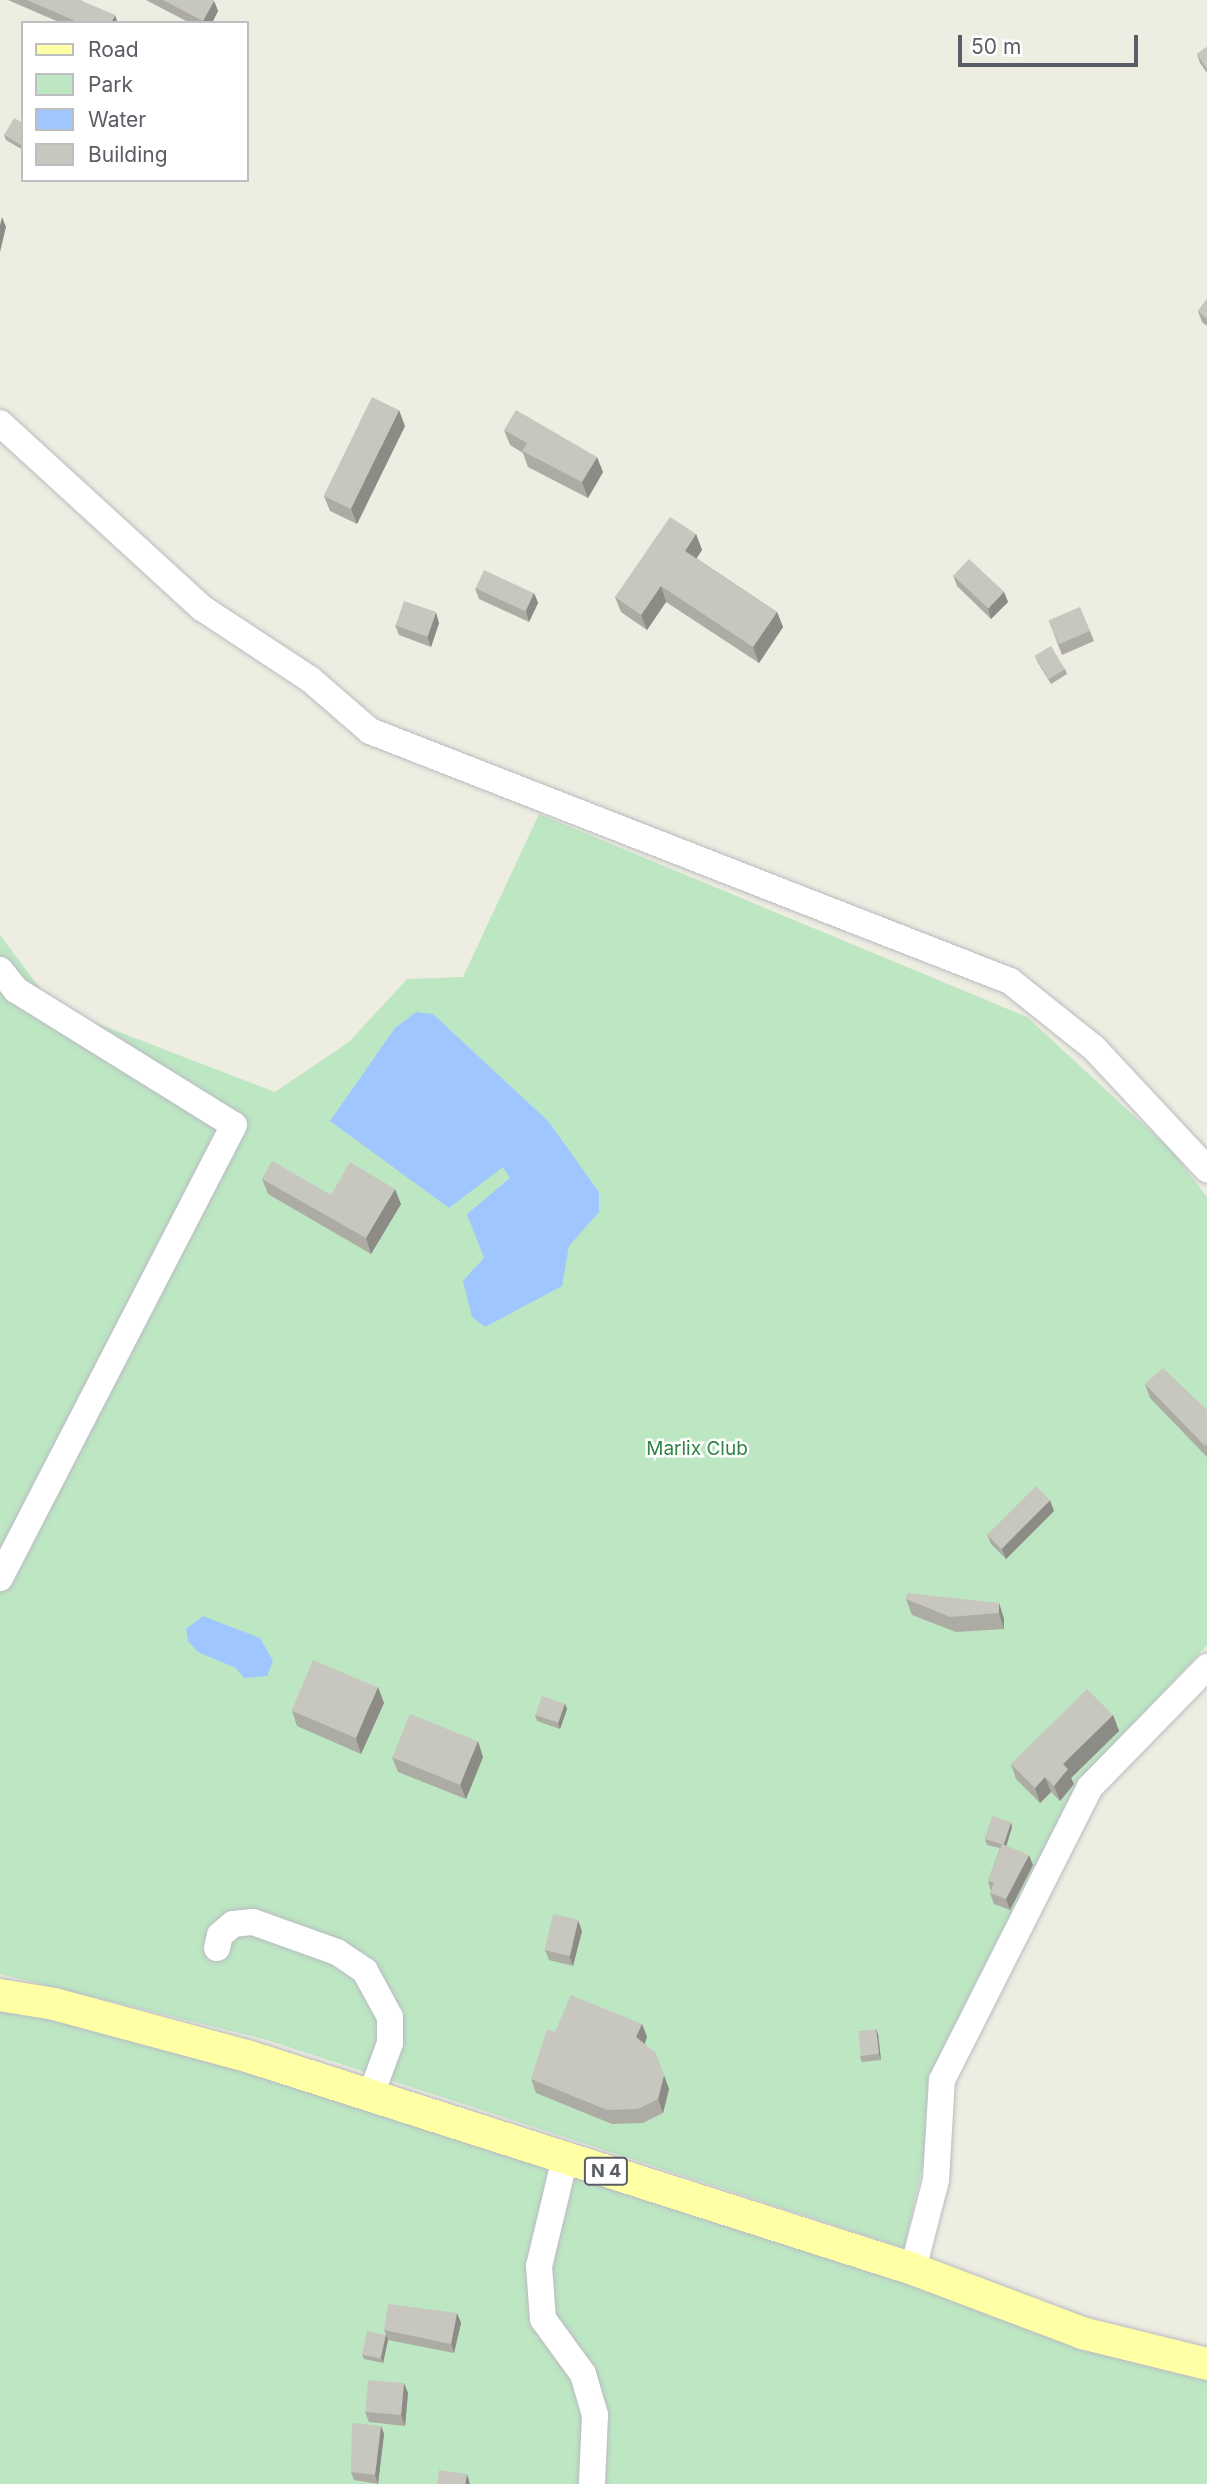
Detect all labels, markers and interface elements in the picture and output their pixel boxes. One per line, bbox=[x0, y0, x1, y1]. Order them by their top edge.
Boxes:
legend bbox=[21, 21, 248, 182]
scale bar bbox=[962, 21, 1142, 65]
text: 50 m bbox=[971, 34, 1021, 59]
text: Road bbox=[88, 37, 139, 62]
text: Park bbox=[88, 72, 133, 97]
text: Water bbox=[88, 107, 146, 132]
text: Building bbox=[88, 142, 168, 167]
park label: Marlix Club bbox=[646, 1438, 748, 1460]
road number: N 4 bbox=[583, 2157, 629, 2186]

